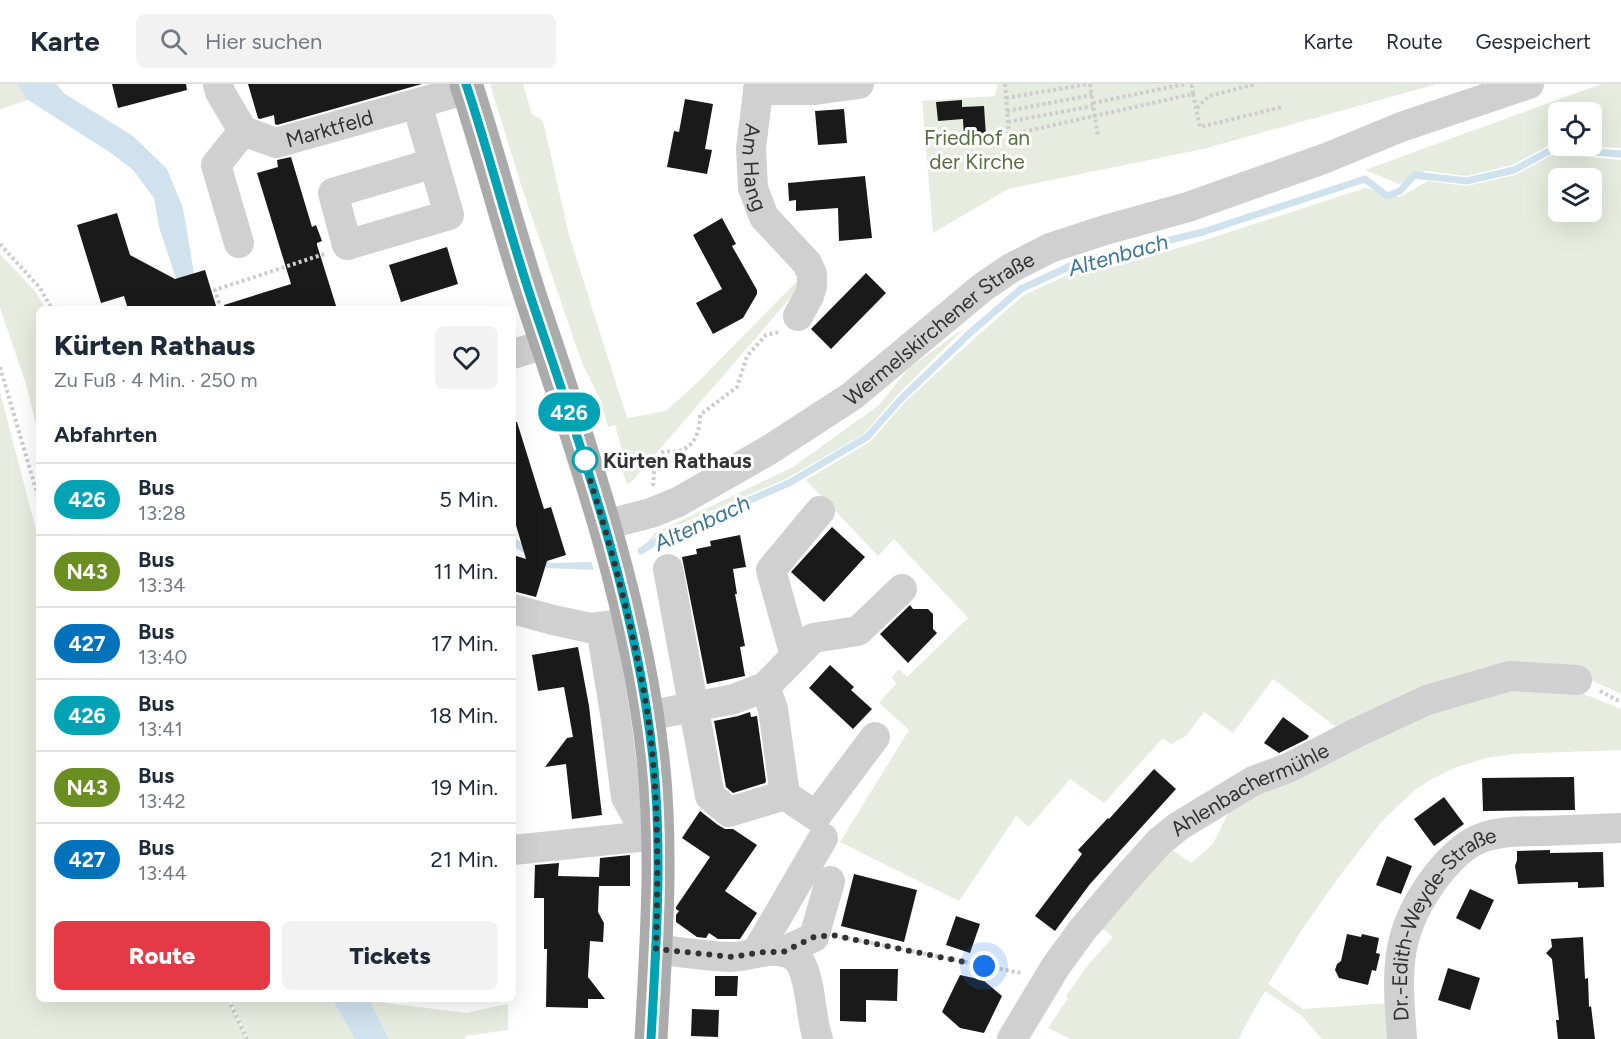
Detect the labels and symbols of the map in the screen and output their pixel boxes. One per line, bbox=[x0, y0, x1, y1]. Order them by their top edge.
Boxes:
street label: Marktfeld bbox=[283, 104, 376, 152]
street label: Am Hang bbox=[738, 122, 773, 214]
park label: Friedhof an der Kirche bbox=[924, 125, 1030, 174]
water label: Altenbach bbox=[1064, 228, 1171, 282]
street label: Wermelskirchener Straße bbox=[838, 246, 1038, 410]
line badge: 426 bbox=[534, 392, 604, 432]
marker: Kürten Rathaus bbox=[572, 447, 598, 473]
place label: Kürten Rathaus bbox=[603, 448, 752, 473]
water label: Altenbach bbox=[649, 489, 754, 557]
street label: Ahlenbachermühle bbox=[1165, 737, 1333, 841]
street label: Dr.-Edith-Weyde-Straße bbox=[1387, 822, 1499, 1022]
your location bbox=[969, 951, 999, 981]

